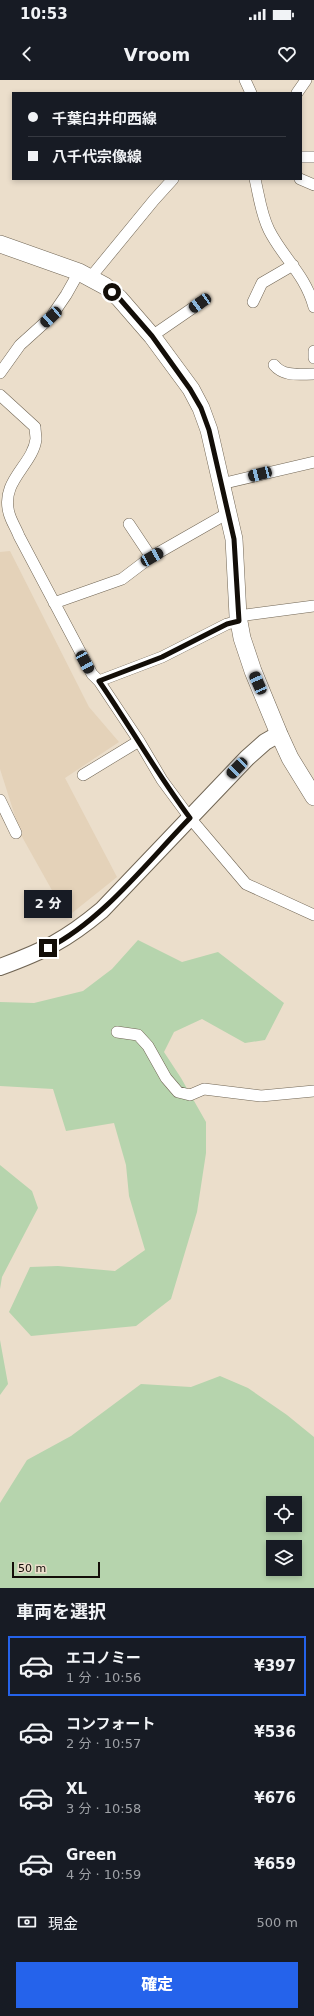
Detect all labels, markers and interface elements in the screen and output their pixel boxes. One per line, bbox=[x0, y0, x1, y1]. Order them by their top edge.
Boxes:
text: 10:53 bbox=[20, 5, 68, 23]
icon: back bbox=[16, 43, 38, 65]
icon: heart bbox=[276, 43, 298, 65]
text: Vroom bbox=[124, 44, 190, 65]
text: 千葉臼井印西線 bbox=[52, 110, 157, 128]
text: 八千代宗像線 bbox=[52, 148, 142, 166]
route start bbox=[103, 283, 121, 301]
car bbox=[187, 291, 213, 315]
car bbox=[38, 305, 64, 329]
car bbox=[247, 465, 273, 483]
car bbox=[139, 546, 165, 568]
car bbox=[74, 649, 96, 675]
car bbox=[248, 670, 268, 696]
car bbox=[224, 755, 250, 781]
callout: 2 分 bbox=[24, 890, 72, 918]
text: 2 分 bbox=[35, 896, 61, 911]
route end bbox=[39, 939, 57, 957]
map controls bbox=[266, 1496, 302, 1576]
button: locate bbox=[266, 1496, 302, 1532]
button: layers bbox=[266, 1540, 302, 1576]
scale bar bbox=[12, 1560, 100, 1579]
text: 50 m bbox=[18, 1562, 46, 1575]
text: 車両を選択 bbox=[16, 1601, 106, 1622]
icon: car bbox=[18, 1648, 54, 1684]
text: エコノミー bbox=[66, 1649, 141, 1667]
text: ¥397 bbox=[254, 1657, 296, 1675]
text: 1 分 · 10:56 bbox=[66, 1670, 141, 1685]
icon: car bbox=[18, 1714, 54, 1750]
text: コンフォート bbox=[66, 1715, 156, 1733]
text: ¥536 bbox=[254, 1723, 296, 1741]
text: 2 分 · 10:57 bbox=[66, 1736, 141, 1751]
icon: car bbox=[18, 1780, 54, 1816]
text: XL bbox=[66, 1780, 87, 1798]
text: ¥676 bbox=[254, 1789, 296, 1807]
text: 3 分 · 10:58 bbox=[66, 1801, 141, 1816]
icon: car bbox=[18, 1846, 54, 1882]
text: Green bbox=[66, 1846, 117, 1864]
text: ¥659 bbox=[254, 1855, 296, 1873]
text: 4 分 · 10:59 bbox=[66, 1867, 141, 1882]
icon: cash bbox=[16, 1911, 38, 1933]
text: 現金 bbox=[48, 1915, 78, 1933]
text: 500 m bbox=[256, 1915, 298, 1930]
button: 確定 bbox=[16, 1962, 298, 2008]

